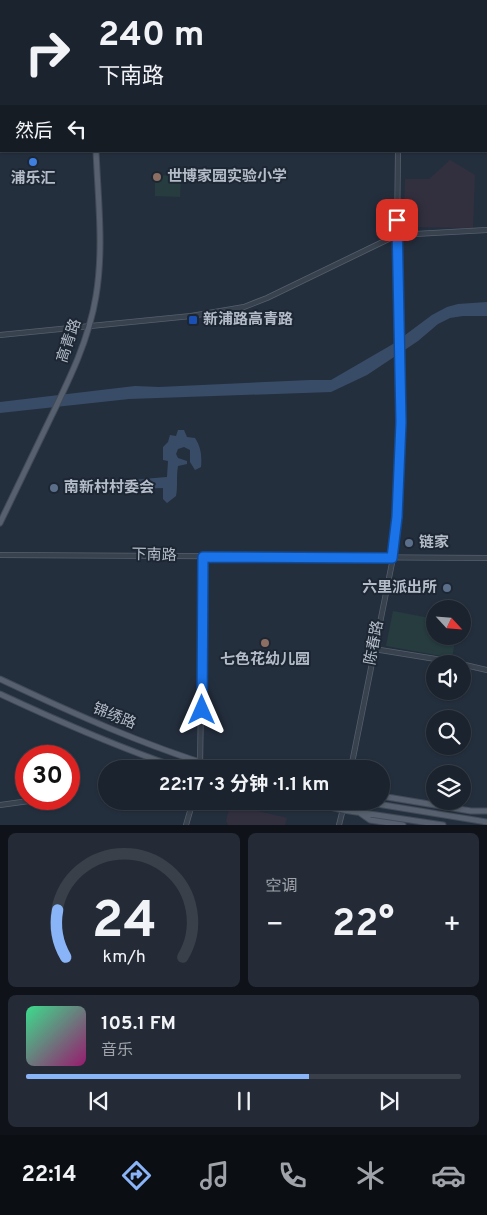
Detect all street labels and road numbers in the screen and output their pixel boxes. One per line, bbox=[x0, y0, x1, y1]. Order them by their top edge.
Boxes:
street label: 高青路 bbox=[54, 317, 86, 365]
street label: 下南路 bbox=[131, 546, 177, 566]
street label: 陈春路 bbox=[361, 619, 389, 667]
street label: 锦绣路 bbox=[90, 700, 138, 734]

